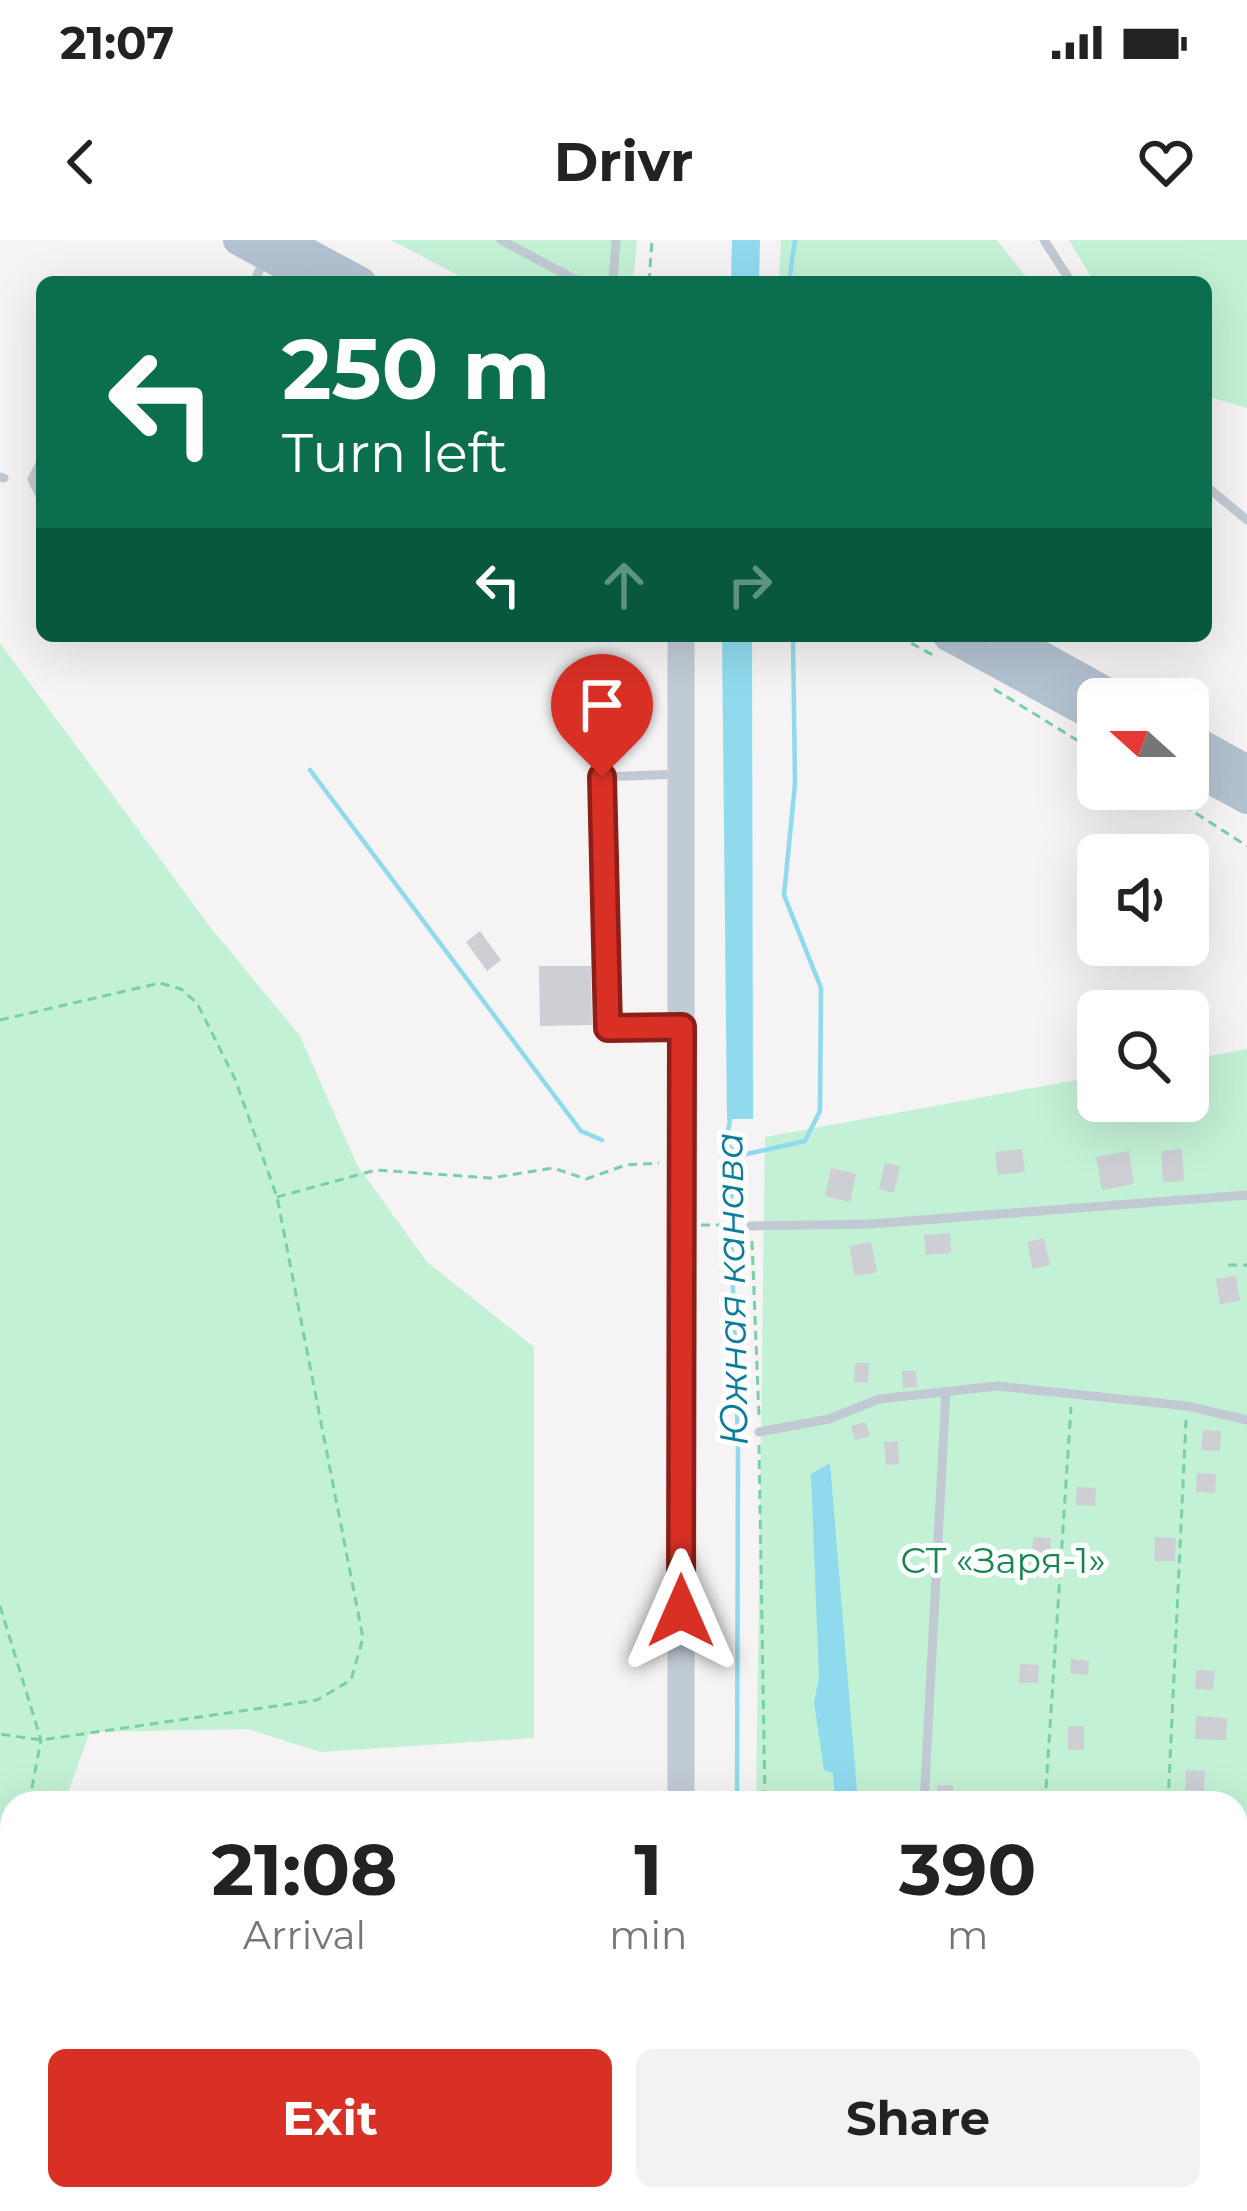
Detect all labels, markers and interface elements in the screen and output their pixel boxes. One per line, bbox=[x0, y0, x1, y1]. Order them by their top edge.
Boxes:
text: 21:07 bbox=[60, 15, 174, 70]
icon: back bbox=[48, 129, 114, 195]
text: Drivr bbox=[554, 129, 693, 195]
icon: heart bbox=[1133, 129, 1199, 195]
text: 250 m bbox=[282, 318, 550, 420]
icon: left bbox=[84, 324, 240, 480]
text: Turn left bbox=[282, 420, 508, 486]
icon: left bbox=[465, 552, 531, 618]
icon: ahead bbox=[591, 552, 657, 618]
icon: right bbox=[717, 552, 783, 618]
pin bbox=[551, 654, 653, 777]
icon: arrive bbox=[569, 672, 635, 738]
north arrow bbox=[1077, 678, 1209, 810]
map controls bbox=[1077, 678, 1209, 1122]
button: sound bbox=[1077, 834, 1209, 966]
button: search bbox=[1077, 990, 1209, 1122]
water label: Южная канава bbox=[704, 1132, 758, 1446]
park label: СТ «Заря-1» bbox=[900, 1538, 1106, 1582]
position arrow bbox=[618, 1548, 744, 1674]
text: 21:08 bbox=[212, 1825, 398, 1913]
text: 1 bbox=[634, 1825, 662, 1913]
text: 390 bbox=[899, 1825, 1036, 1913]
text: Arrival bbox=[243, 1911, 366, 1959]
text: min bbox=[609, 1911, 687, 1959]
text: m bbox=[947, 1911, 988, 1959]
button: Exit bbox=[48, 2049, 612, 2187]
button: Share bbox=[636, 2049, 1200, 2187]

